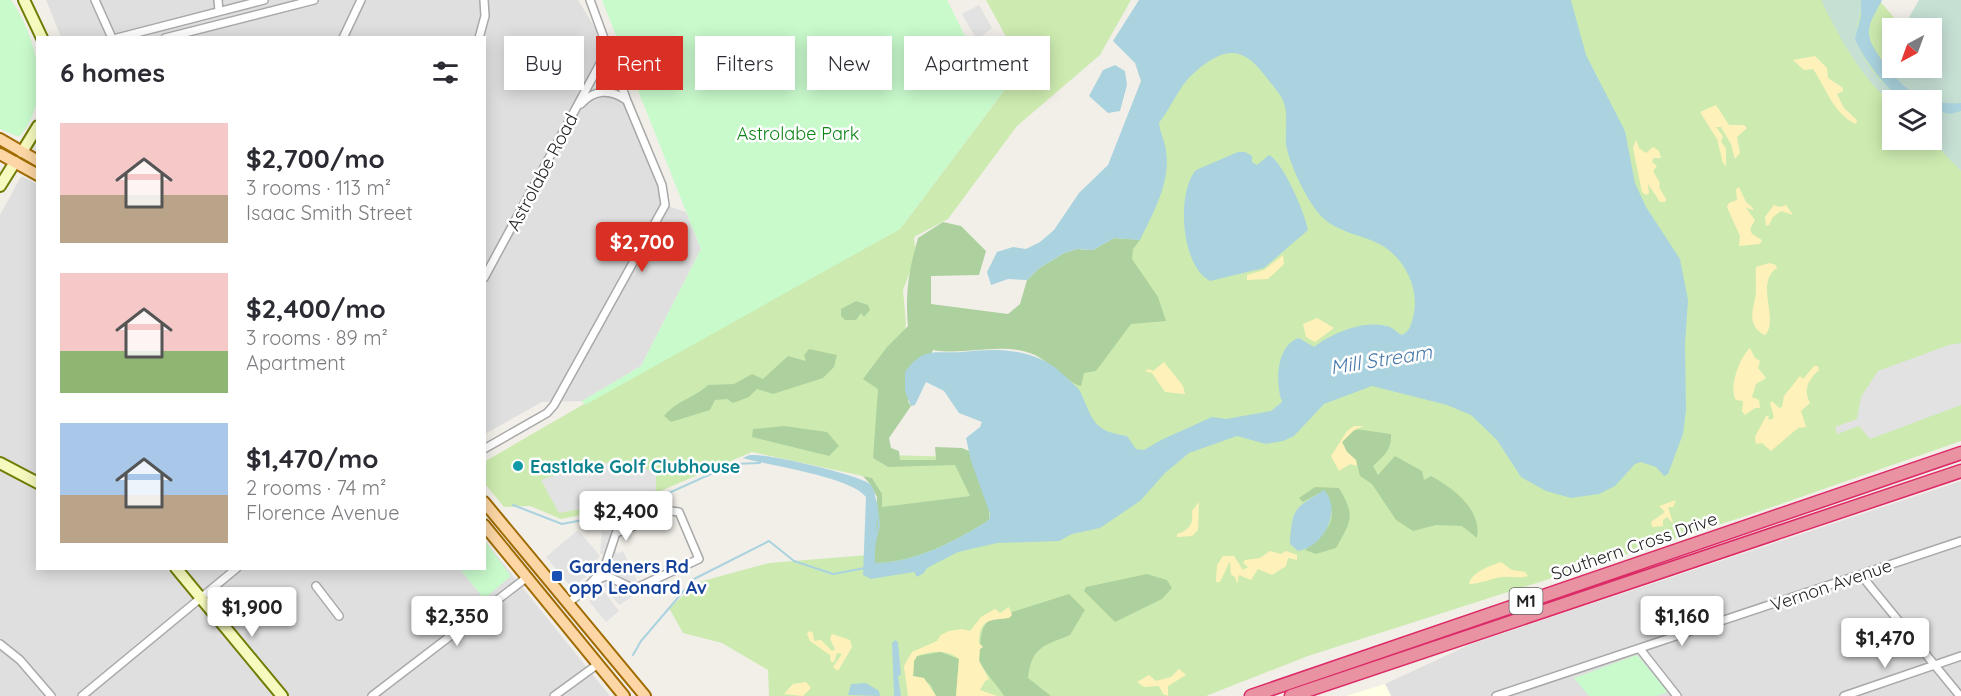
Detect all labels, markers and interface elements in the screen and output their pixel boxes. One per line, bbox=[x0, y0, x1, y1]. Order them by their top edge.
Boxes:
north arrow bbox=[1882, 18, 1942, 78]
map controls bbox=[1882, 18, 1942, 150]
chip: Buy bbox=[504, 36, 584, 90]
chip: Rent bbox=[596, 36, 683, 90]
chip: Filters bbox=[695, 36, 795, 90]
chip: New bbox=[807, 36, 892, 90]
chip: Apartment bbox=[904, 36, 1050, 90]
text: 6 homes bbox=[60, 56, 165, 89]
icon: filters bbox=[429, 56, 462, 89]
button: layers bbox=[1882, 90, 1942, 150]
street label: Astrolabe Road bbox=[501, 110, 583, 234]
park label: Astrolabe Park bbox=[737, 122, 859, 145]
text: $2,700/mo bbox=[246, 142, 385, 175]
icon: home bbox=[108, 147, 180, 219]
text: 3 rooms · 113 m² bbox=[246, 175, 391, 200]
text: Isaac Smith Street bbox=[246, 200, 413, 225]
pin: $2,700 bbox=[593, 222, 691, 273]
text: $2,700 bbox=[610, 229, 674, 254]
text: $2,400/mo bbox=[246, 292, 386, 325]
icon: home bbox=[108, 297, 180, 369]
text: 3 rooms · 89 m² bbox=[246, 325, 388, 350]
water label: Mill Stream bbox=[1328, 339, 1434, 379]
text: Apartment bbox=[246, 350, 346, 375]
text: $1,470/mo bbox=[246, 442, 379, 475]
icon: home bbox=[108, 447, 180, 519]
place label: Eastlake Golf Clubhouse bbox=[530, 455, 740, 478]
marker: Eastlake Golf Clubhouse bbox=[511, 459, 525, 473]
text: 2 rooms · 74 m² bbox=[246, 475, 386, 500]
pin: $2,400 bbox=[577, 491, 675, 542]
text: $2,400 bbox=[593, 498, 659, 523]
text: Florence Avenue bbox=[246, 500, 399, 525]
street label: Southern Cross Drive bbox=[1548, 507, 1720, 585]
street label: Vernon Avenue bbox=[1767, 553, 1895, 617]
place label: Gardeners Rd opp Leonard Av bbox=[569, 555, 707, 599]
marker: Gardeners Rd opp Leonard Av bbox=[550, 569, 564, 583]
pin: $1,900 bbox=[203, 587, 301, 638]
road number: M1 bbox=[1510, 588, 1543, 614]
text: $1,900 bbox=[221, 594, 283, 619]
pin: $2,350 bbox=[408, 596, 506, 647]
pin: $1,160 bbox=[1633, 596, 1731, 647]
text: $2,350 bbox=[425, 603, 489, 628]
text: $1,160 bbox=[1655, 603, 1709, 628]
pin: $1,470 bbox=[1836, 618, 1934, 669]
text: $1,470 bbox=[1855, 625, 1915, 650]

